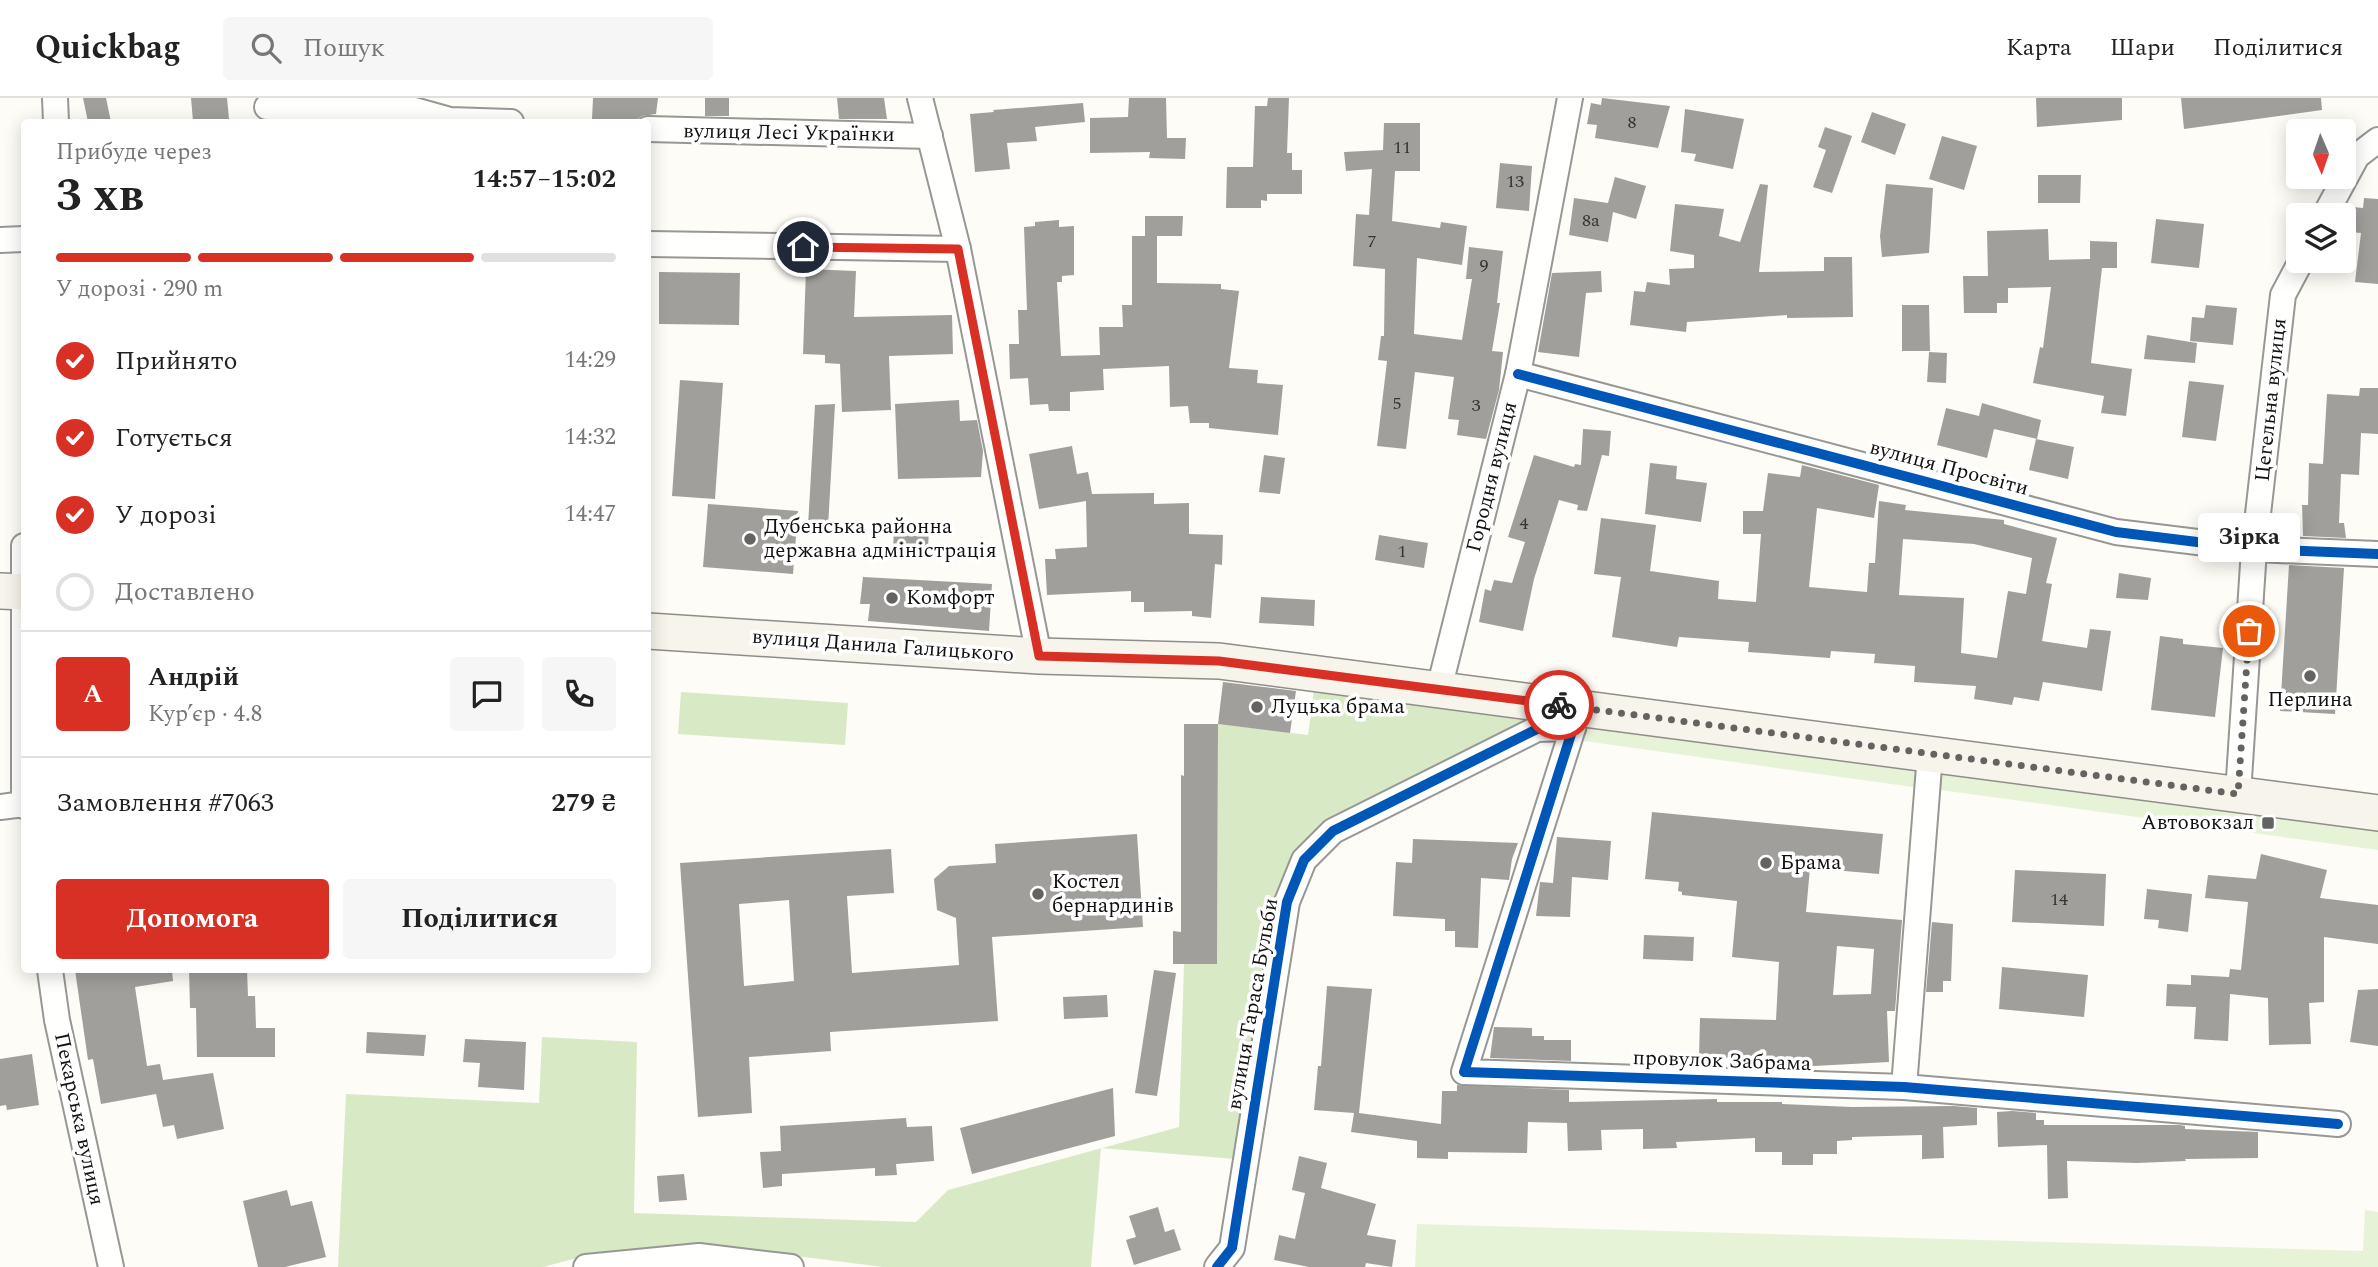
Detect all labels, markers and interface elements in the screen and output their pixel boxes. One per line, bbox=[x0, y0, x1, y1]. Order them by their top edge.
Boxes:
search box bbox=[223, 17, 713, 80]
text: Quickbag bbox=[35, 23, 181, 73]
text: Пошук bbox=[303, 28, 385, 68]
icon: search bbox=[247, 29, 285, 67]
text: Карта bbox=[2006, 30, 2072, 66]
text: Шари bbox=[2110, 30, 2175, 66]
text: Поділитися bbox=[2213, 30, 2343, 66]
house number: 8 bbox=[1628, 109, 1637, 136]
street label: вулиця Лесі Українки bbox=[683, 115, 895, 151]
north arrow bbox=[2286, 119, 2356, 189]
map controls bbox=[2286, 119, 2356, 273]
house number: 11 bbox=[1393, 134, 1411, 161]
text: Прибуде через bbox=[56, 135, 212, 170]
text: 14:57–15:02 bbox=[472, 159, 616, 199]
text: 3 хв bbox=[56, 161, 144, 231]
house number: 13 bbox=[1506, 168, 1524, 195]
button: layers bbox=[2286, 203, 2356, 273]
house number: 8а bbox=[1582, 207, 1600, 234]
pin bbox=[773, 217, 833, 277]
icon: home bbox=[784, 228, 822, 266]
house number: 7 bbox=[1368, 228, 1377, 255]
house number: 9 bbox=[1480, 252, 1489, 279]
text: У дорозі · 290 m bbox=[56, 272, 223, 307]
street label: Цегельна вулиця bbox=[2246, 317, 2296, 483]
text: Прийнято bbox=[115, 341, 237, 381]
icon: check bbox=[56, 342, 94, 380]
text: 14:29 bbox=[564, 343, 616, 378]
house number: 5 bbox=[1393, 390, 1402, 417]
house number: 3 bbox=[1472, 392, 1481, 419]
street label: Городня вулиця bbox=[1458, 398, 1526, 556]
text: Готується bbox=[115, 418, 233, 458]
icon: check bbox=[56, 419, 94, 457]
text: 14:32 bbox=[564, 420, 616, 455]
street label: вулиця Просвіти bbox=[1866, 431, 2032, 505]
text: У дорозі bbox=[115, 495, 217, 535]
icon: check bbox=[56, 496, 94, 534]
text: 14:47 bbox=[564, 497, 616, 532]
house number: 4 bbox=[1520, 510, 1529, 537]
place label: Дубенська районна державна адміністрація bbox=[764, 511, 997, 567]
callout: Зірка bbox=[2198, 512, 2300, 561]
text: Зірка bbox=[2218, 520, 2280, 555]
marker: Дубенська районна державна адміністрація bbox=[742, 531, 758, 547]
house number: 1 bbox=[1398, 538, 1407, 565]
text: Доставлено bbox=[115, 572, 255, 612]
place label: Комфорт bbox=[906, 582, 995, 614]
marker: Комфорт bbox=[884, 590, 900, 606]
pin bbox=[2219, 601, 2279, 661]
icon: bag bbox=[2230, 612, 2268, 650]
street label: вулиця Данила Галицького bbox=[751, 621, 1015, 671]
text: Андрій bbox=[148, 657, 239, 697]
button: chat bbox=[450, 657, 524, 731]
button: phone bbox=[542, 657, 616, 731]
marker: Перлина bbox=[2302, 668, 2318, 684]
courier bbox=[1524, 670, 1594, 740]
text: А bbox=[83, 674, 103, 714]
place label: Перлина bbox=[2267, 684, 2353, 716]
icon: bike bbox=[1540, 686, 1578, 724]
place label: Луцька брама bbox=[1271, 691, 1405, 723]
text: Кур’єр · 4.8 bbox=[148, 697, 262, 732]
marker: Луцька брама bbox=[1249, 699, 1265, 715]
text: Замовлення #7063 bbox=[56, 783, 274, 823]
text: 279 ₴ bbox=[551, 783, 616, 823]
place label: Автовокзал bbox=[2141, 807, 2254, 839]
marker: Автовокзал bbox=[2260, 815, 2276, 831]
place label: Брама bbox=[1780, 847, 1842, 879]
marker: Брама bbox=[1758, 855, 1774, 871]
place label: Костел бернардинів bbox=[1052, 866, 1174, 922]
button: Допомога bbox=[56, 879, 329, 959]
button: Поділитися bbox=[343, 879, 616, 959]
marker: Костел бернардинів bbox=[1030, 886, 1046, 902]
house number: 14 bbox=[2050, 886, 2068, 913]
street label: вулиця Тараса Бульби bbox=[1219, 895, 1287, 1113]
street label: Пекарська вулиця bbox=[45, 1030, 113, 1208]
street label: провулок Забрама bbox=[1632, 1042, 1813, 1080]

